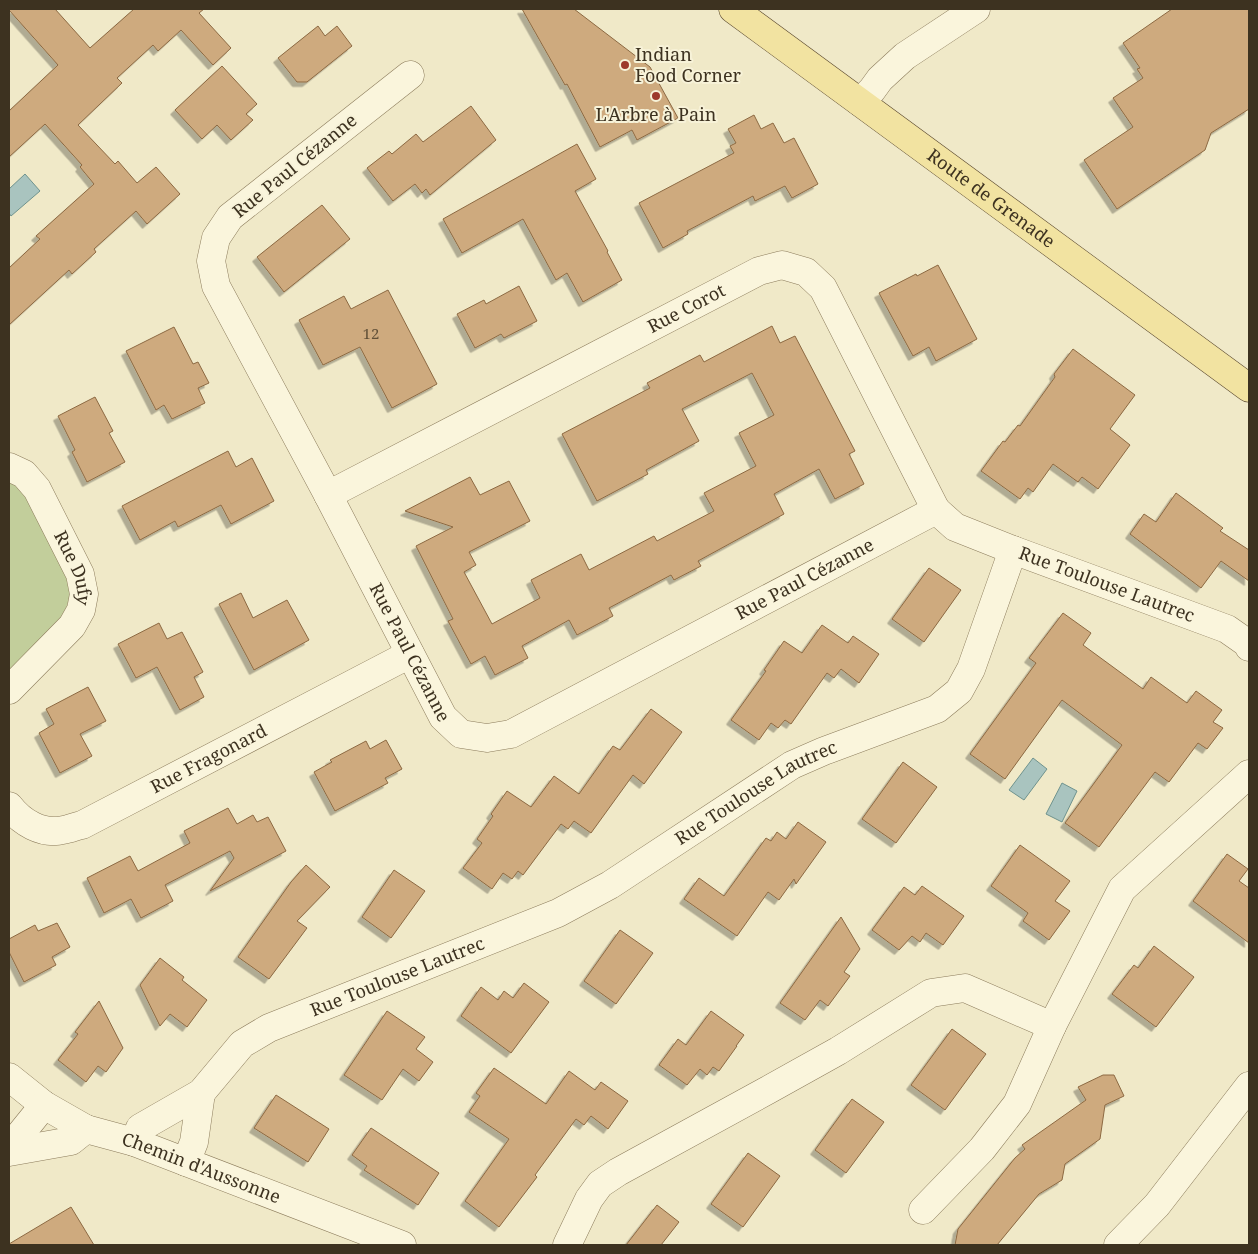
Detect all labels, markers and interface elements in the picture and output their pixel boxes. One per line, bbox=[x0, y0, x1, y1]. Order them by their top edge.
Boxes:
place label: Indian Food Corner bbox=[635, 42, 742, 87]
marker: Indian Food Corner bbox=[619, 59, 631, 71]
marker: L'Arbre à Pain bbox=[650, 90, 662, 102]
place label: L'Arbre à Pain bbox=[596, 102, 717, 126]
street label: Rue Paul Cézanne bbox=[227, 108, 361, 223]
street label: Route de Grenade bbox=[923, 143, 1060, 253]
street label: Rue Corot bbox=[643, 278, 729, 338]
house number: 12 bbox=[363, 323, 379, 343]
street label: Rue Dufy bbox=[49, 526, 97, 608]
street label: Rue Paul Cézanne bbox=[731, 532, 878, 625]
street label: Rue Toulouse Lautrec bbox=[1016, 540, 1198, 627]
street label: Rue Paul Cézanne bbox=[365, 578, 456, 726]
street label: Rue Fragonard bbox=[146, 718, 271, 798]
street label: Rue Toulouse Lautrec bbox=[670, 734, 840, 850]
street label: Rue Toulouse Lautrec bbox=[306, 930, 488, 1021]
street label: Chemin d'Aussonne bbox=[120, 1126, 284, 1208]

